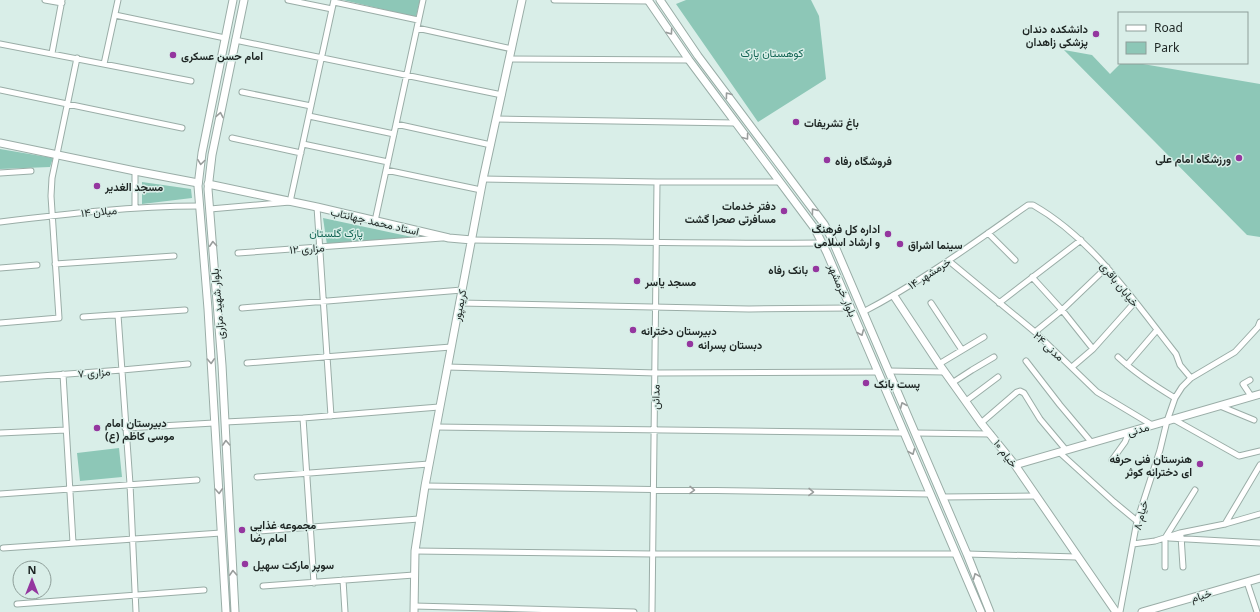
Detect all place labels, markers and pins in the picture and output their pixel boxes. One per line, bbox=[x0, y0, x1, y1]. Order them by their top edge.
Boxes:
place label: دانشکده دندان پزشکی زاهدان bbox=[1022, 21, 1089, 50]
marker: دانشکده دندان پزشکی زاهدان bbox=[1091, 29, 1101, 39]
place label: امام حسن عسکری bbox=[181, 48, 263, 64]
marker: امام حسن عسکری bbox=[168, 50, 178, 60]
place label: باغ تشریفات bbox=[804, 115, 859, 131]
marker: باغ تشریفات bbox=[791, 117, 801, 127]
place label: ورزشگاه امام علی bbox=[1155, 151, 1231, 167]
place label: فروشگاه رفاه bbox=[835, 153, 892, 168]
marker: ورزشگاه امام علی bbox=[1234, 153, 1244, 163]
marker: فروشگاه رفاه bbox=[822, 155, 832, 165]
place label: مسجد الغدیر bbox=[104, 179, 163, 194]
marker: مسجد الغدیر bbox=[92, 181, 102, 191]
place label: دفتر خدمات مسافرتی صحرا گشت bbox=[685, 198, 777, 226]
marker: دفتر خدمات مسافرتی صحرا گشت bbox=[779, 206, 789, 216]
place label: اداره کل فرهنگ و ارشاد اسلامی bbox=[812, 221, 880, 249]
marker: اداره کل فرهنگ و ارشاد اسلامی bbox=[883, 229, 893, 239]
place label: سینما اشراق bbox=[908, 237, 963, 252]
marker: سینما اشراق bbox=[895, 239, 905, 249]
place label: بانک رفاه bbox=[768, 262, 808, 277]
marker: بانک رفاه bbox=[811, 264, 821, 274]
place label: مسجد یاسر bbox=[644, 274, 696, 289]
marker: مسجد یاسر bbox=[632, 276, 642, 286]
place label: دبیرستان دخترانه bbox=[641, 323, 717, 338]
marker: دبیرستان دخترانه bbox=[628, 325, 638, 335]
place label: دبستان پسرانه bbox=[698, 337, 763, 353]
marker: دبستان پسرانه bbox=[685, 339, 695, 349]
place label: پست بانک bbox=[874, 376, 921, 392]
marker: پست بانک bbox=[861, 378, 871, 388]
place label: دبیرستان امام موسی کاظم (ع) bbox=[105, 415, 175, 444]
marker: دبیرستان امام موسی کاظم (ع) bbox=[92, 423, 102, 433]
place label: هنرستان فنی حرفه ای دخترانه کوثر bbox=[1109, 451, 1192, 479]
marker: هنرستان فنی حرفه ای دخترانه کوثر bbox=[1195, 459, 1205, 469]
place label: مجموعه غذایی امام رضا bbox=[250, 517, 316, 546]
marker: مجموعه غذایی امام رضا bbox=[237, 525, 247, 535]
place label: سوپر مارکت سهیل bbox=[253, 557, 334, 573]
marker: سوپر مارکت سهیل bbox=[240, 559, 250, 569]

